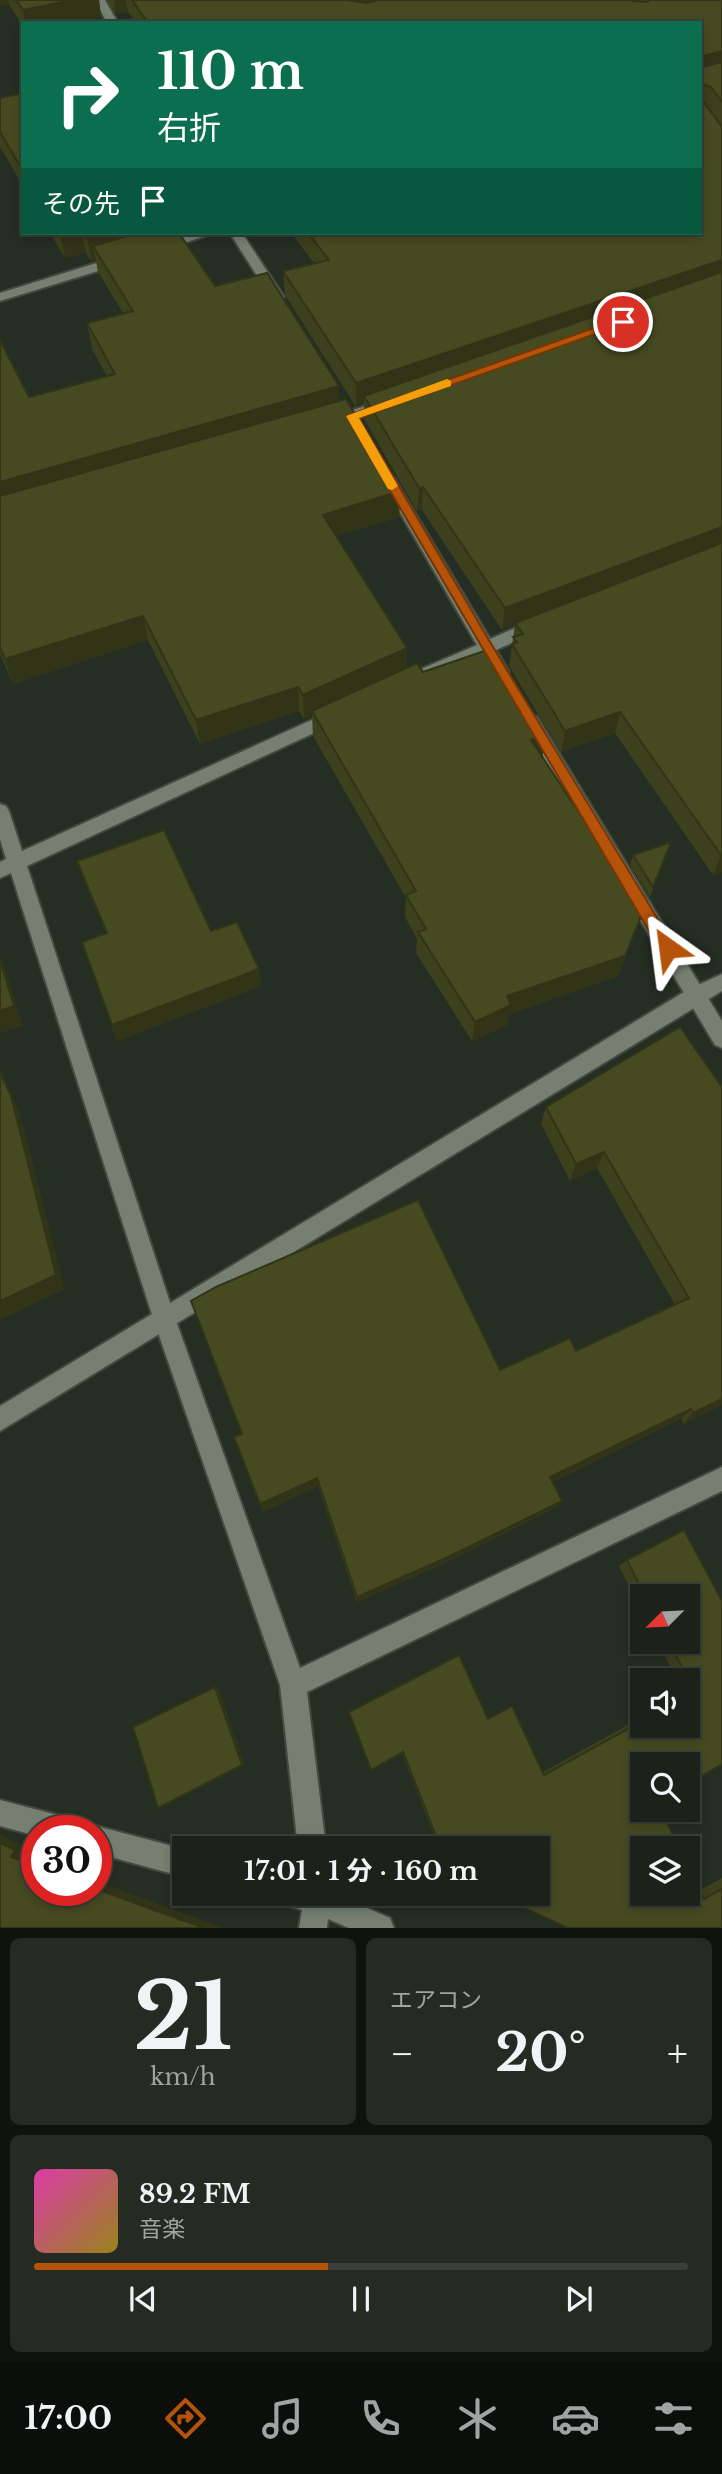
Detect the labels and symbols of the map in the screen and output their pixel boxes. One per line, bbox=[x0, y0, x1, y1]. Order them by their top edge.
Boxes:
pin bbox=[593, 292, 653, 352]
position arrow bbox=[631, 911, 705, 985]
north arrow bbox=[630, 1584, 700, 1654]
speed limit sign: 30 bbox=[21, 1815, 112, 1906]

